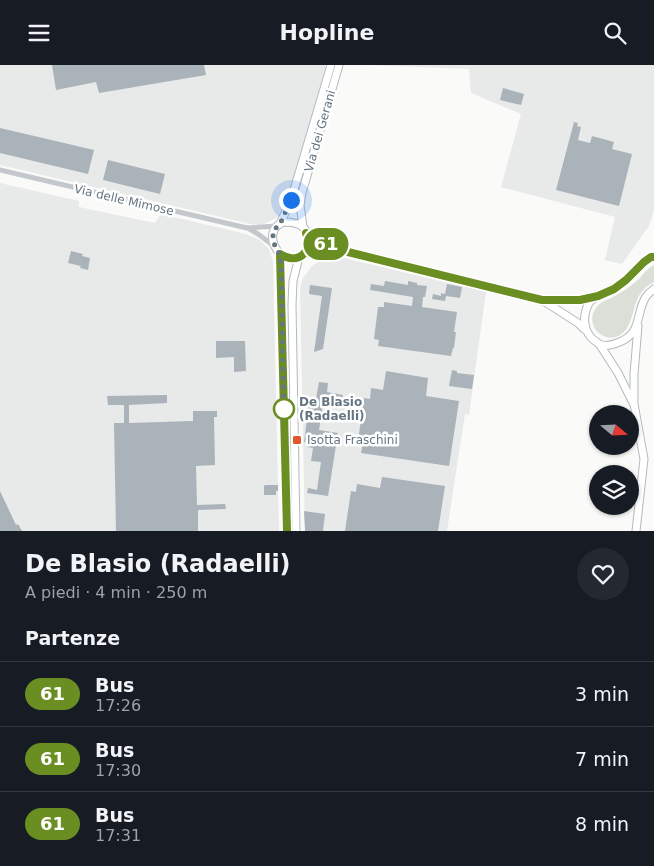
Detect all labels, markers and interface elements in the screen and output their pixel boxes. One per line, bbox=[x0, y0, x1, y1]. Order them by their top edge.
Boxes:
icon: menu bbox=[25, 19, 53, 47]
icon: search bbox=[601, 19, 629, 47]
text: Hopline bbox=[280, 20, 374, 45]
street label: Via dei Gerani bbox=[302, 88, 338, 174]
street label: Via delle Mimose bbox=[73, 182, 175, 218]
your location bbox=[279, 188, 304, 213]
line badge: 61 bbox=[304, 228, 348, 260]
text: 61 bbox=[313, 233, 339, 254]
place label: De Blasio (Radaelli) bbox=[299, 395, 364, 423]
marker: De Blasio (Radaelli) bbox=[273, 398, 295, 420]
north arrow bbox=[589, 405, 639, 455]
map controls bbox=[589, 405, 639, 515]
place label: Isotta Fraschini bbox=[307, 433, 398, 447]
marker: Isotta Fraschini bbox=[291, 434, 303, 446]
button: layers bbox=[589, 465, 639, 515]
button: heart bbox=[577, 548, 629, 600]
text: De Blasio (Radaelli) bbox=[25, 550, 291, 578]
text: A piedi · 4 min · 250 m bbox=[25, 583, 207, 602]
text: Partenze bbox=[25, 627, 120, 649]
text: Bus bbox=[95, 674, 134, 696]
text: 61 bbox=[40, 683, 65, 704]
text: 3 min bbox=[575, 683, 629, 705]
text: 17:26 bbox=[95, 696, 141, 715]
text: Bus bbox=[95, 739, 134, 761]
text: 61 bbox=[40, 748, 65, 769]
text: 7 min bbox=[575, 748, 629, 770]
text: 17:30 bbox=[95, 761, 141, 780]
text: Bus bbox=[95, 804, 134, 826]
text: 61 bbox=[40, 813, 65, 834]
text: 8 min bbox=[575, 813, 629, 835]
text: 17:31 bbox=[95, 826, 141, 845]

